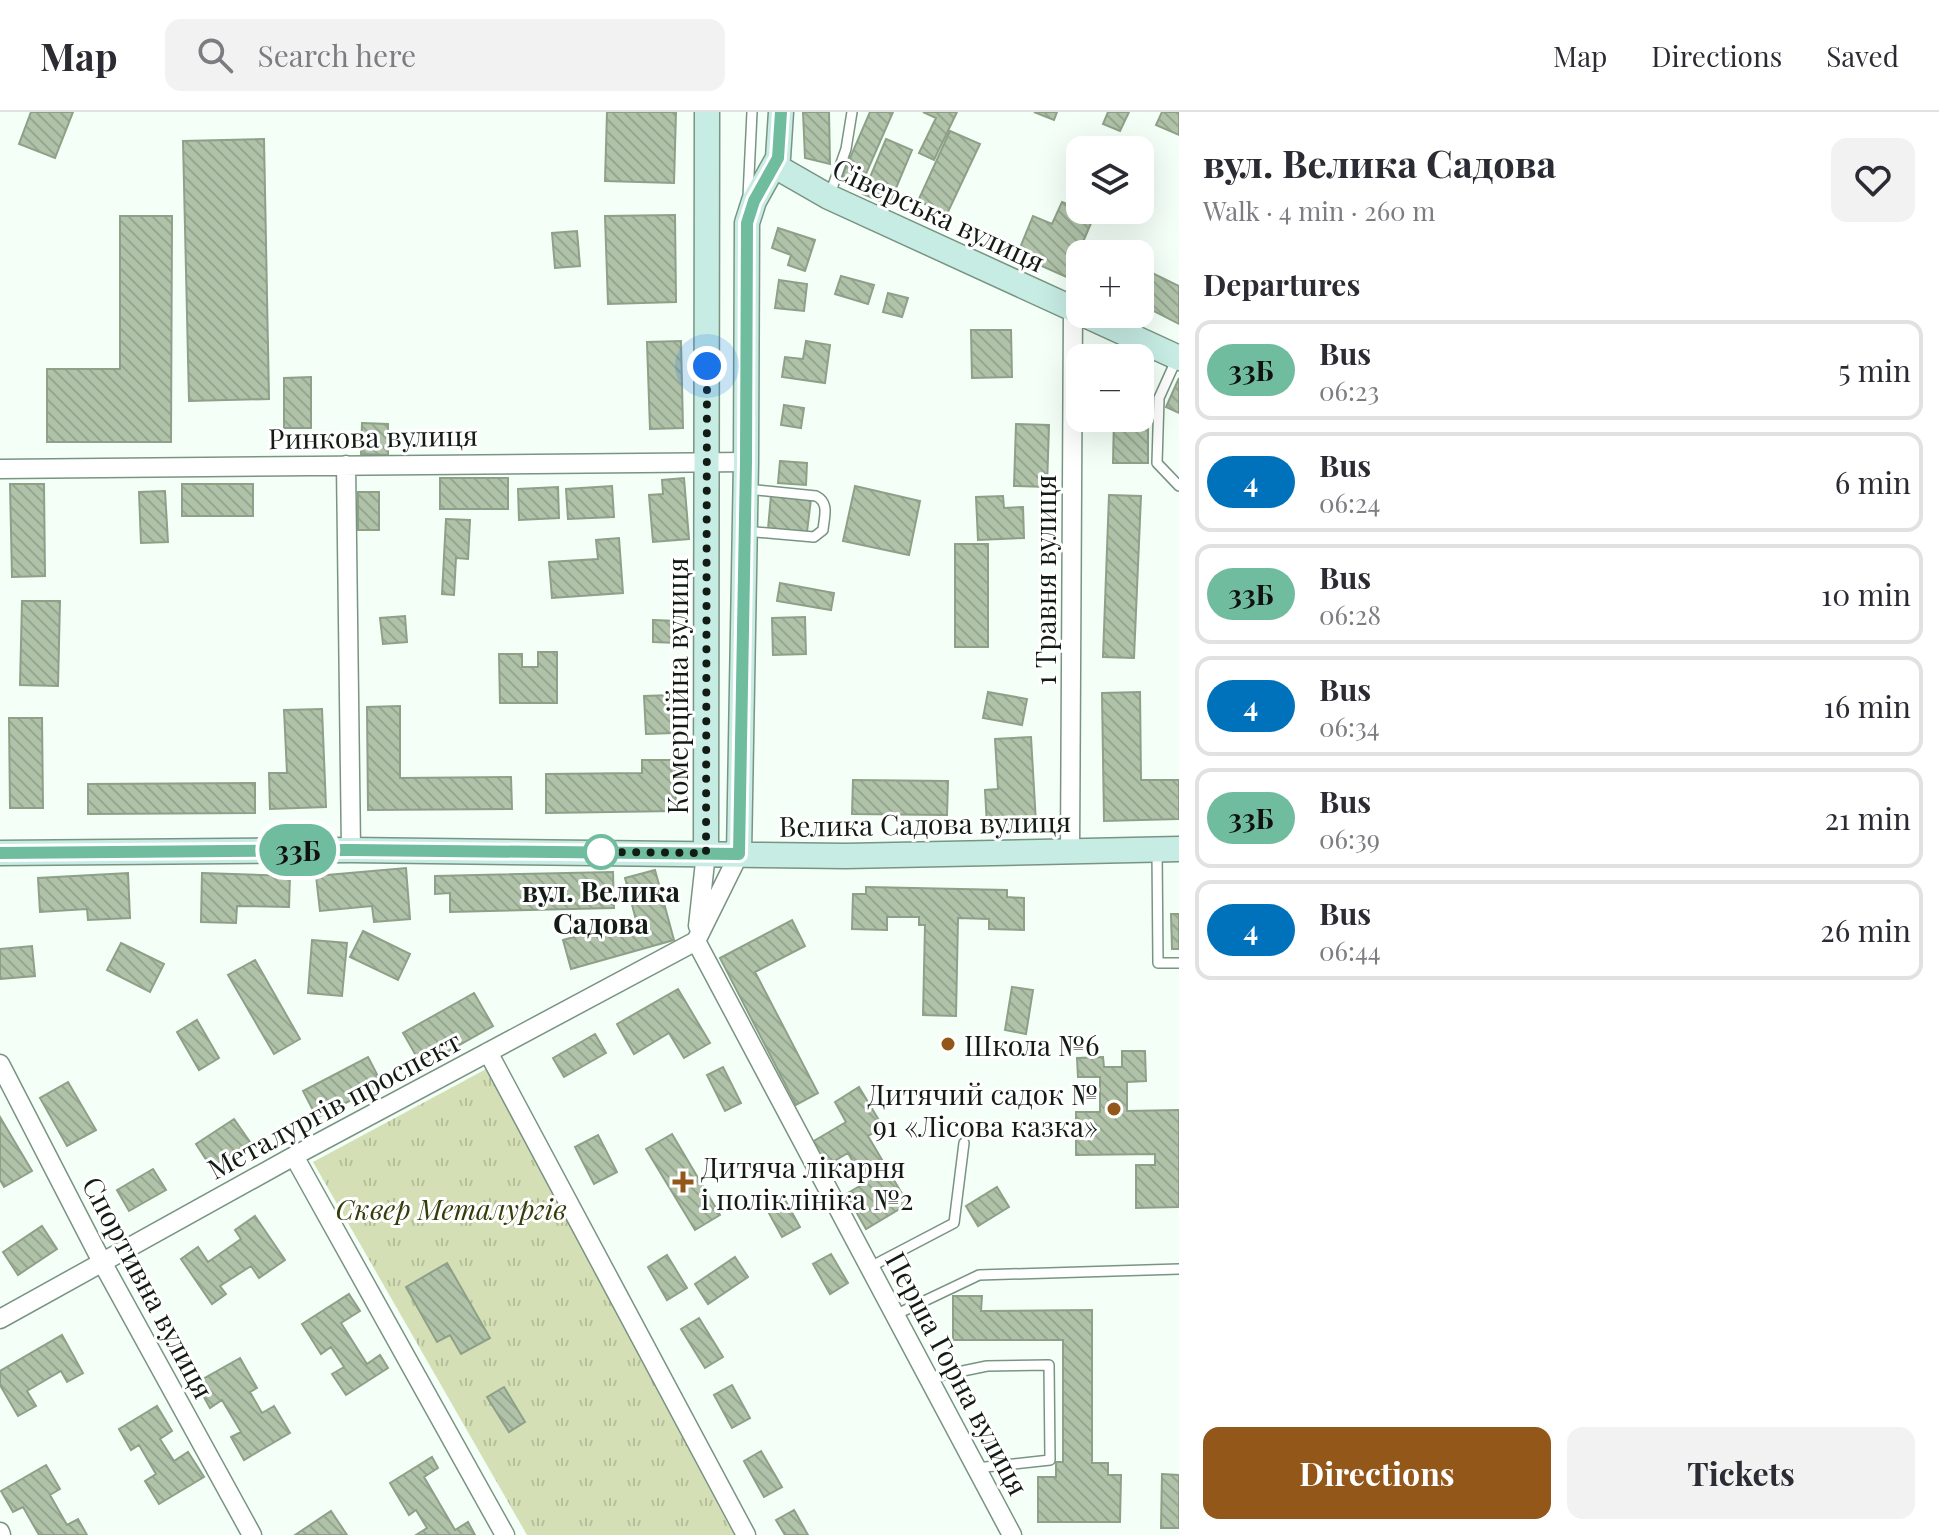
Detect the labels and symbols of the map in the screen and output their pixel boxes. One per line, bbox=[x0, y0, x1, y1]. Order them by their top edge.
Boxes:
street label: Сіверська вулиця bbox=[827, 149, 1051, 279]
your location bbox=[687, 346, 727, 386]
street label: Ринкова вулиця bbox=[268, 416, 478, 456]
street label: 1 Травня вулиця bbox=[1026, 474, 1063, 686]
street label: Комерційна вулиця bbox=[658, 558, 695, 814]
street label: Велика Садова вулиця bbox=[779, 802, 1071, 844]
line badge: 33Б bbox=[252, 824, 344, 876]
marker: вул. Велика Садова bbox=[584, 835, 618, 869]
place label: вул. Велика Садова bbox=[522, 872, 680, 941]
street label: Металургів проспект bbox=[201, 1021, 467, 1187]
place label: Школа №6 bbox=[964, 1026, 1099, 1063]
marker: Школа №6 bbox=[939, 1035, 957, 1053]
place label: Дитячий садок № 91 «Лісова казка» bbox=[867, 1075, 1098, 1144]
marker: Дитячий садок № 91 «Лісова казка» bbox=[1105, 1100, 1123, 1118]
place label: Дитяча лікарня і поліклініка №2 bbox=[701, 1148, 913, 1217]
street label: Спортивна вулиця bbox=[75, 1170, 223, 1404]
marker: Дитяча лікарня і поліклініка №2 bbox=[672, 1171, 694, 1193]
park label: Сквер Металургів bbox=[335, 1190, 567, 1227]
street label: Перша Горна вулиця bbox=[878, 1245, 1038, 1501]

